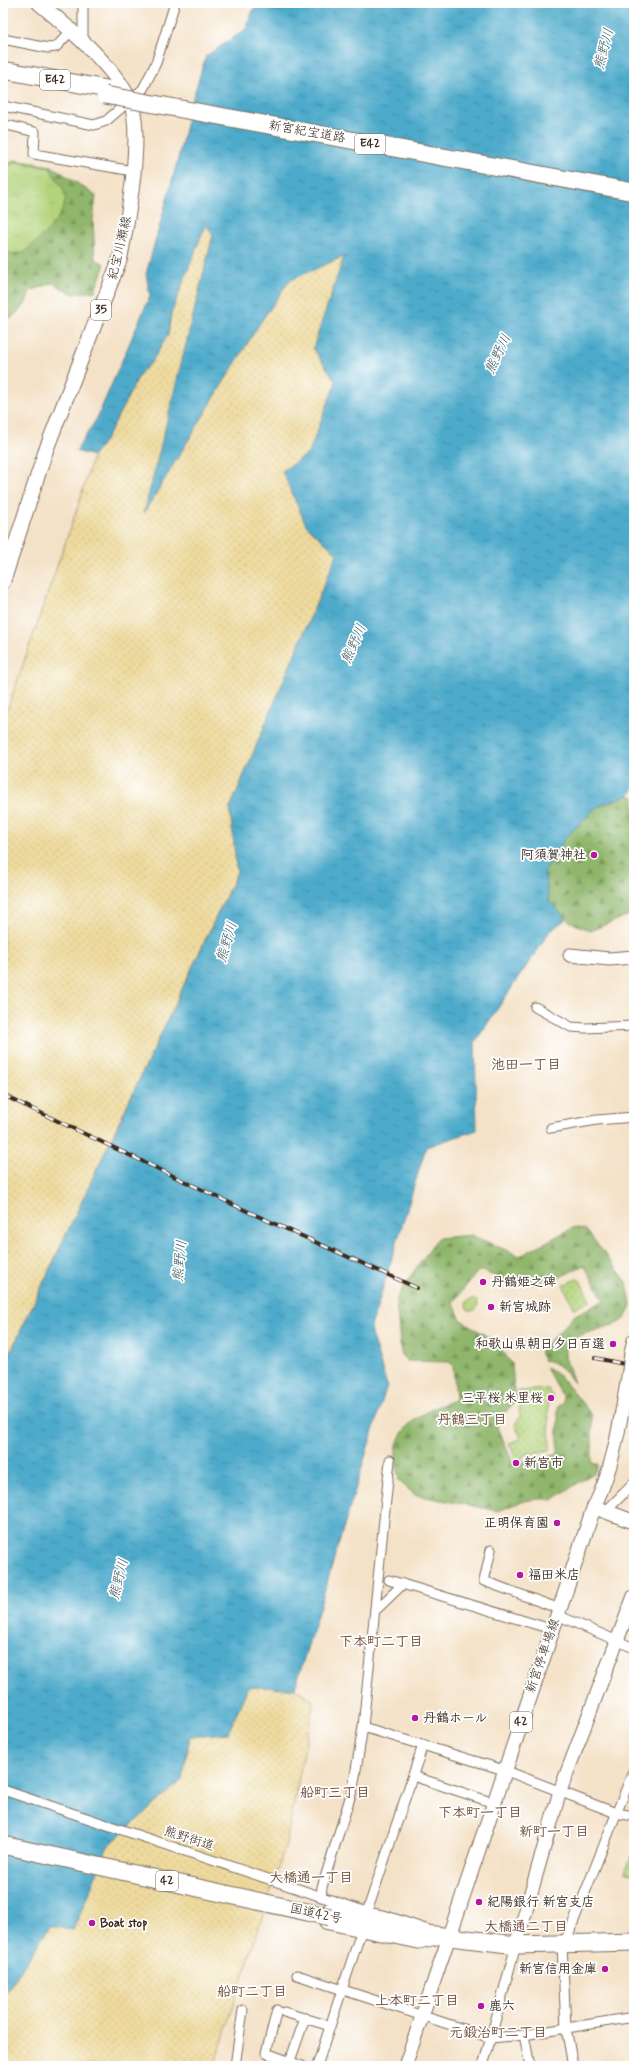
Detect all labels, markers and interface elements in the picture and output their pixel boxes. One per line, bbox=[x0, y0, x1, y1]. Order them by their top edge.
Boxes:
water label: 熊野川 bbox=[590, 26, 618, 72]
road number: E42 bbox=[40, 70, 70, 90]
street label: 新宮紀宝道路 bbox=[267, 117, 347, 147]
road number: E42 bbox=[355, 134, 385, 154]
street label: 紀宝川瀬線 bbox=[104, 213, 136, 282]
road number: 35 bbox=[91, 300, 111, 320]
water label: 熊野川 bbox=[481, 331, 515, 377]
water label: 熊野川 bbox=[337, 621, 371, 667]
place label: 阿須賀神社 bbox=[521, 847, 586, 864]
marker: 阿須賀神社 bbox=[589, 850, 599, 860]
water label: 熊野川 bbox=[212, 919, 242, 965]
district label: 池田一丁目 bbox=[491, 1056, 561, 1074]
water label: 熊野川 bbox=[169, 1239, 191, 1283]
place label: 丹鶴姫之碑 bbox=[491, 1274, 556, 1291]
marker: 丹鶴姫之碑 bbox=[478, 1277, 488, 1287]
place label: 新宮城跡 bbox=[499, 1299, 551, 1316]
marker: 新宮城跡 bbox=[486, 1302, 496, 1312]
place label: 和歌山県朝日夕日百選 bbox=[475, 1336, 605, 1353]
marker: 和歌山県朝日夕日百選 bbox=[608, 1339, 618, 1349]
place label: 三平桜 米里桜 bbox=[461, 1390, 543, 1407]
marker: 三平桜 米里桜 bbox=[546, 1393, 556, 1403]
district label: 丹鶴三丁目 bbox=[437, 1411, 507, 1429]
place label: 新宮市 bbox=[524, 1455, 563, 1472]
marker: 新宮市 bbox=[511, 1458, 521, 1468]
place label: 正明保育園 bbox=[484, 1515, 549, 1532]
marker: 正明保育園 bbox=[552, 1518, 562, 1528]
water label: 熊野川 bbox=[105, 1556, 133, 1602]
place label: 福田米店 bbox=[528, 1567, 580, 1584]
marker: 福田米店 bbox=[515, 1570, 525, 1580]
street label: 新宮停車場線 bbox=[522, 1615, 564, 1696]
district label: 下本町二丁目 bbox=[339, 1633, 423, 1651]
place label: 丹鶴ホール bbox=[423, 1710, 487, 1727]
road number: 42 bbox=[510, 1712, 532, 1732]
marker: 丹鶴ホール bbox=[410, 1713, 420, 1723]
district label: 船町三丁目 bbox=[300, 1784, 370, 1802]
district label: 下本町一丁目 bbox=[438, 1804, 522, 1822]
street label: 熊野街道 bbox=[162, 1823, 216, 1855]
district label: 新町一丁目 bbox=[519, 1823, 589, 1841]
district label: 大橋通一丁目 bbox=[269, 1869, 353, 1887]
road number: 42 bbox=[156, 1871, 178, 1891]
place label: 紀陽銀行 新宮支店 bbox=[487, 1894, 595, 1911]
marker: 紀陽銀行 新宮支店 bbox=[474, 1897, 484, 1907]
street label: 国道42号 bbox=[288, 1900, 344, 1928]
place label: Boat stop bbox=[100, 1915, 147, 1932]
marker: Boat stop bbox=[87, 1918, 97, 1928]
district label: 大橋通二丁目 bbox=[484, 1918, 568, 1936]
place label: 新宮信用金庫 bbox=[519, 1961, 597, 1978]
marker: 新宮信用金庫 bbox=[600, 1964, 610, 1974]
district label: 船町二丁目 bbox=[217, 1983, 287, 2001]
district label: 上本町二丁目 bbox=[375, 1992, 459, 2010]
place label: 鹿六 bbox=[489, 1998, 515, 2015]
marker: 鹿六 bbox=[476, 2001, 486, 2011]
district label: 元鍛治町二丁目 bbox=[449, 2024, 547, 2042]

